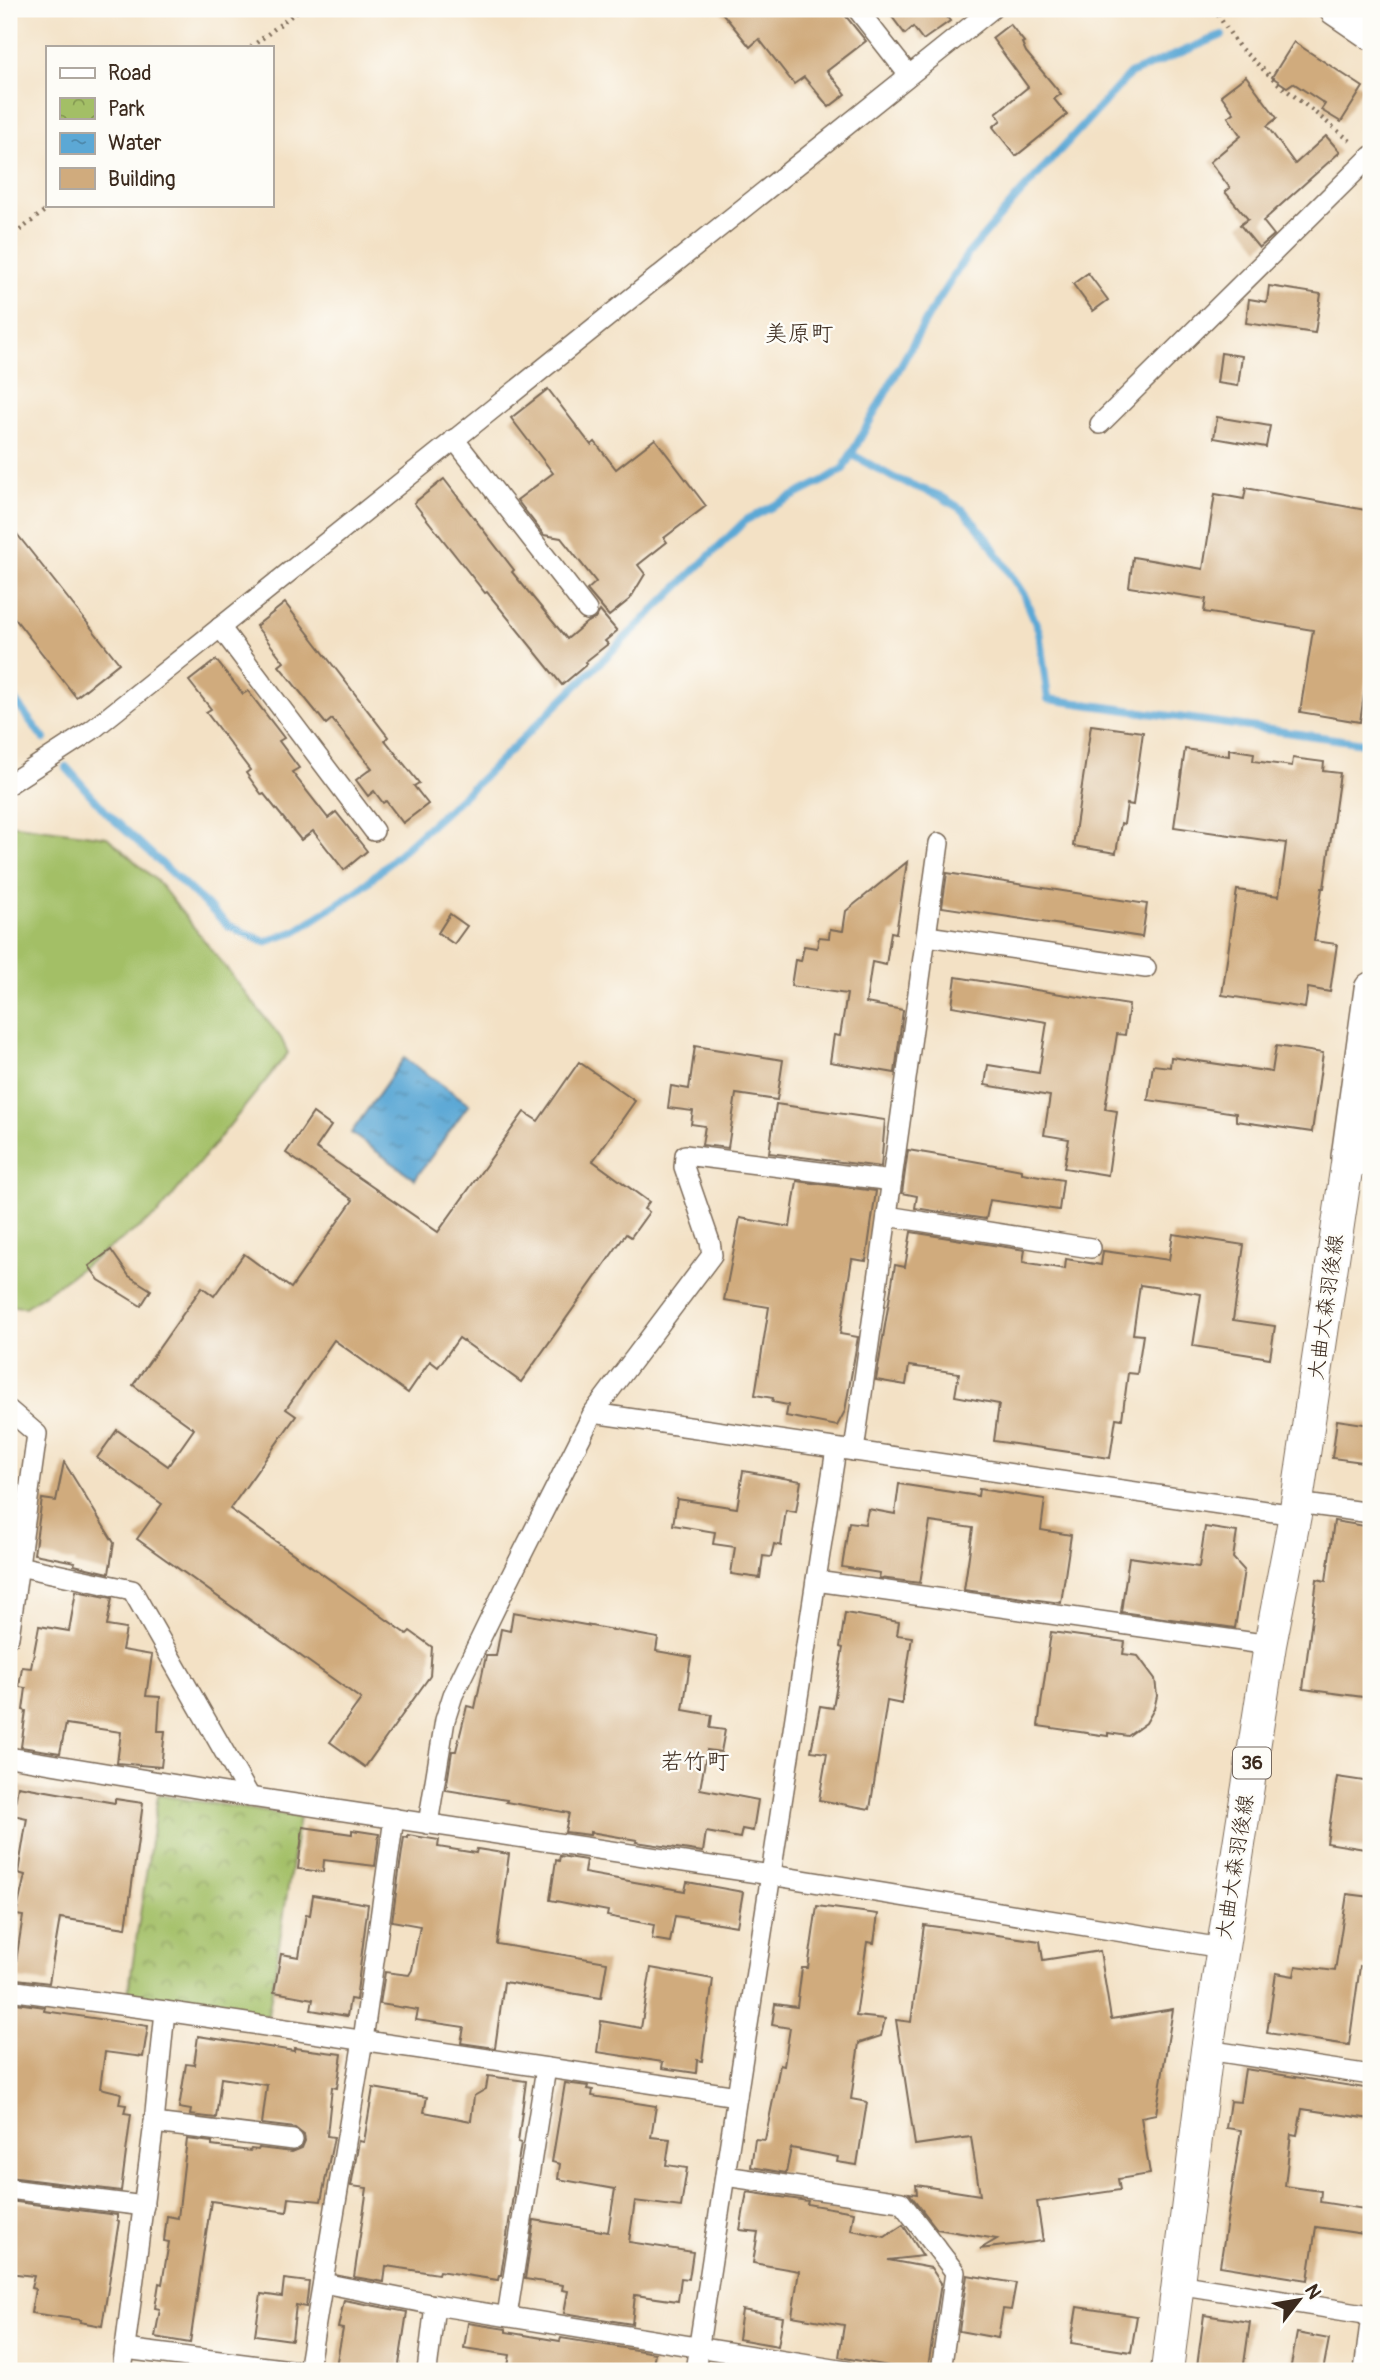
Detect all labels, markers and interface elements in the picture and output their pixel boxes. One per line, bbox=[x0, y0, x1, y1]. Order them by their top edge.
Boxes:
legend bbox=[46, 46, 273, 206]
text: Road bbox=[108, 60, 152, 87]
text: Park bbox=[108, 96, 145, 123]
text: Water bbox=[108, 130, 162, 157]
text: Building bbox=[108, 166, 175, 193]
district label: 美原町 bbox=[765, 319, 834, 348]
street label: 大曲大森羽後線 bbox=[1302, 1232, 1350, 1382]
district label: 若竹町 bbox=[661, 1747, 730, 1776]
road number: 36 bbox=[1233, 1748, 1271, 1778]
street label: 大曲大森羽後線 bbox=[1210, 1792, 1260, 1942]
north arrow bbox=[1264, 2264, 1334, 2334]
text: N bbox=[1299, 2280, 1326, 2304]

